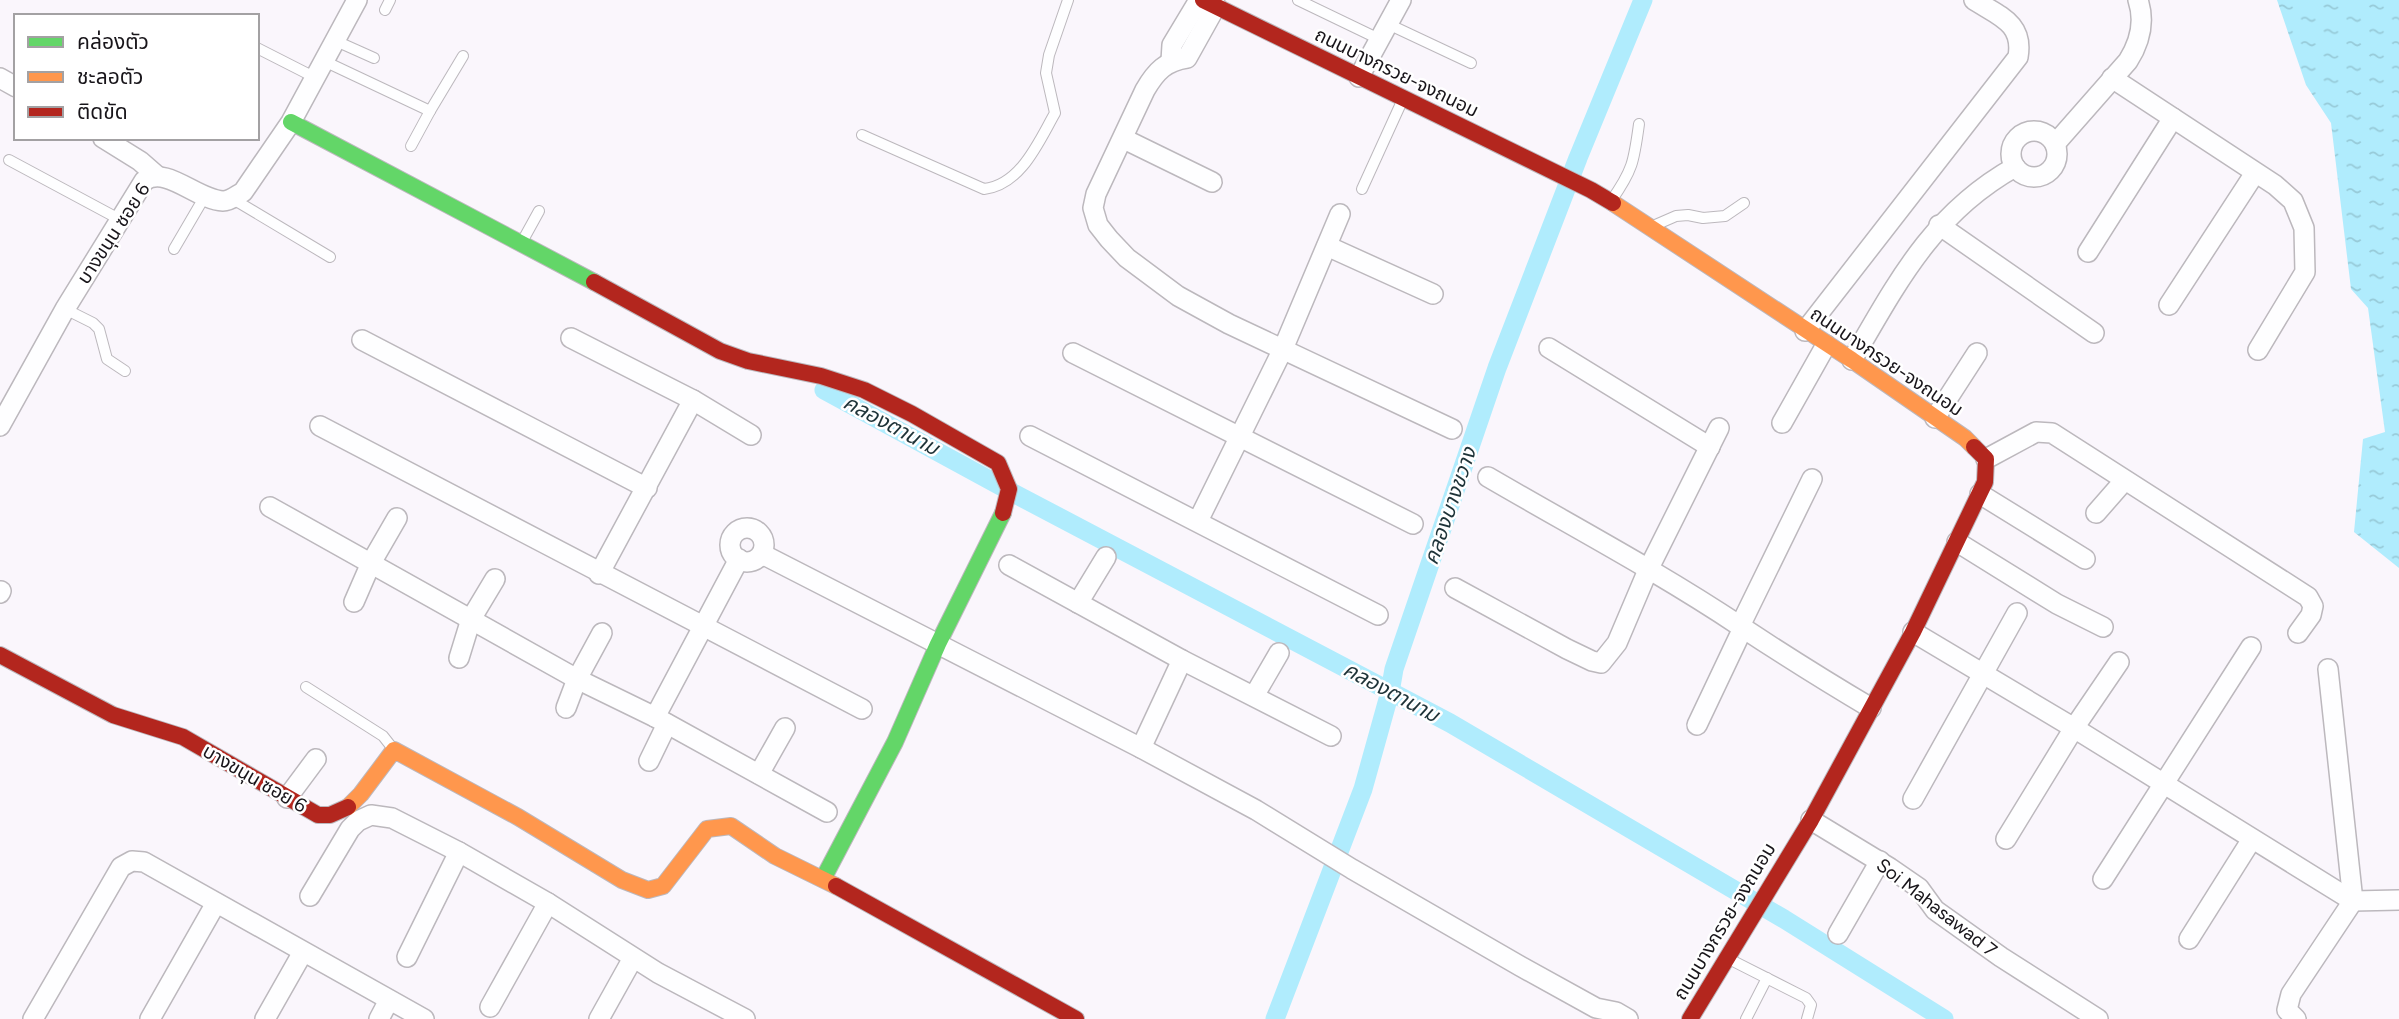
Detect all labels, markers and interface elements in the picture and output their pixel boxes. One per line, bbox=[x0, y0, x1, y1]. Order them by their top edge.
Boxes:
legend bbox=[14, 14, 259, 140]
street label: ถนนบางกรวย-จงถนอม bbox=[1311, 23, 1482, 122]
text: คล่องตัว bbox=[77, 29, 149, 54]
text: ชะลอตัว bbox=[77, 64, 143, 89]
text: ติดขัด bbox=[77, 99, 128, 124]
street label: บางขนุน ซอย 6 bbox=[72, 178, 155, 288]
street label: ถนนบางกรวย-จงถนอม bbox=[1806, 302, 1967, 421]
water label: คลองตานาม bbox=[839, 389, 945, 461]
water label: คลองบางขวาง bbox=[1418, 442, 1482, 568]
water label: คลองตานาม bbox=[1339, 656, 1445, 728]
street label: บางขนุน ซอย 6 bbox=[199, 739, 311, 818]
street label: ถนนบางกรวย-จงถนอม bbox=[1668, 838, 1780, 1004]
street label: Soi Mahasawad 7 bbox=[1872, 853, 2002, 962]

